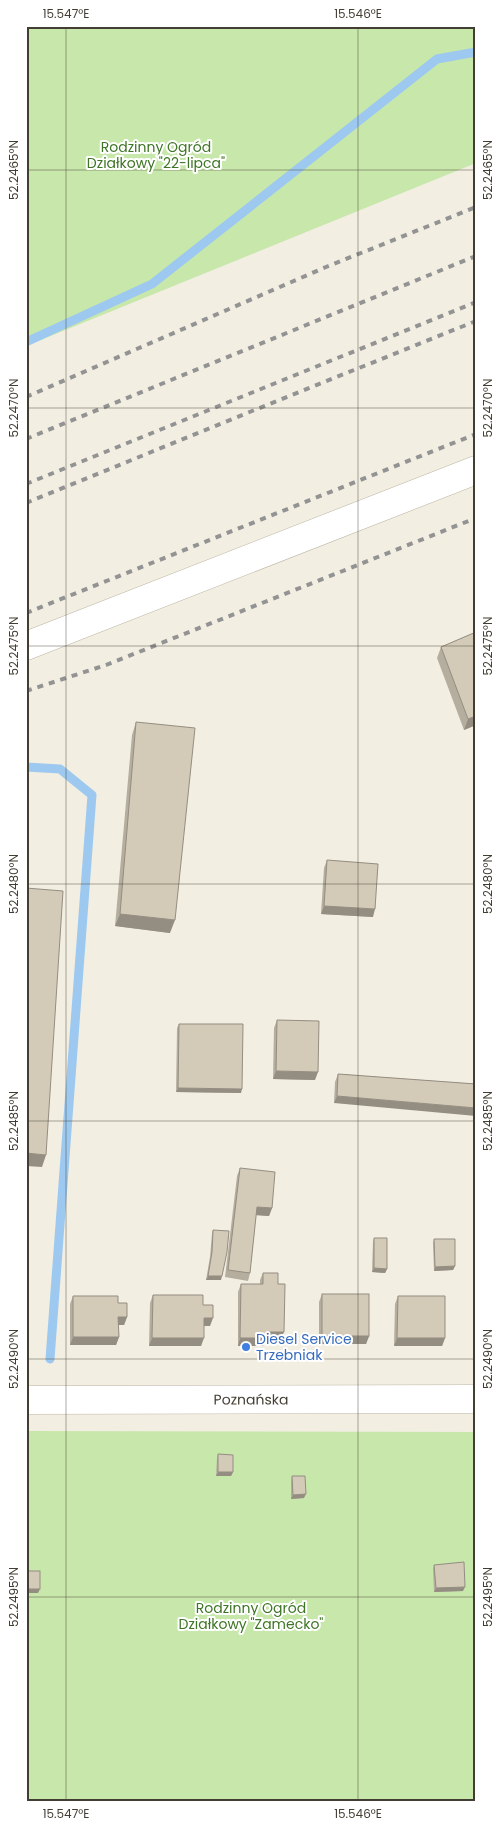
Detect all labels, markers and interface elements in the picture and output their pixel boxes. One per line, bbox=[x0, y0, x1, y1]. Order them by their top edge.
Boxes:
text: 15.547°E bbox=[43, 5, 89, 22]
text: 15.546°E bbox=[334, 5, 382, 22]
park label: Rodzinny Ogród Działkowy "22-lipca" bbox=[87, 137, 225, 173]
text: 52.2465°N bbox=[5, 140, 22, 200]
text: 52.2465°N bbox=[479, 140, 496, 200]
text: 52.2470°N bbox=[5, 379, 22, 437]
text: 52.2470°N bbox=[479, 379, 496, 437]
text: 52.2475°N bbox=[5, 617, 22, 675]
text: 52.2475°N bbox=[479, 617, 496, 675]
text: 52.2480°N bbox=[5, 854, 22, 914]
text: 52.2480°N bbox=[479, 854, 496, 914]
text: 52.2485°N bbox=[5, 1091, 22, 1151]
text: 52.2485°N bbox=[479, 1091, 496, 1151]
text: 52.2490°N bbox=[5, 1329, 22, 1389]
place label: Diesel Service Trzebniak bbox=[256, 1329, 352, 1365]
text: 52.2490°N bbox=[479, 1329, 496, 1389]
marker: Diesel Service Trzebniak bbox=[240, 1341, 252, 1353]
street label: Poznańska bbox=[214, 1389, 288, 1410]
text: 52.2495°N bbox=[5, 1567, 22, 1627]
text: 52.2495°N bbox=[479, 1567, 496, 1627]
park label: Rodzinny Ogród Działkowy "Zamecko" bbox=[179, 1598, 323, 1634]
text: 15.547°E bbox=[43, 1805, 89, 1822]
text: 15.546°E bbox=[334, 1805, 382, 1822]

